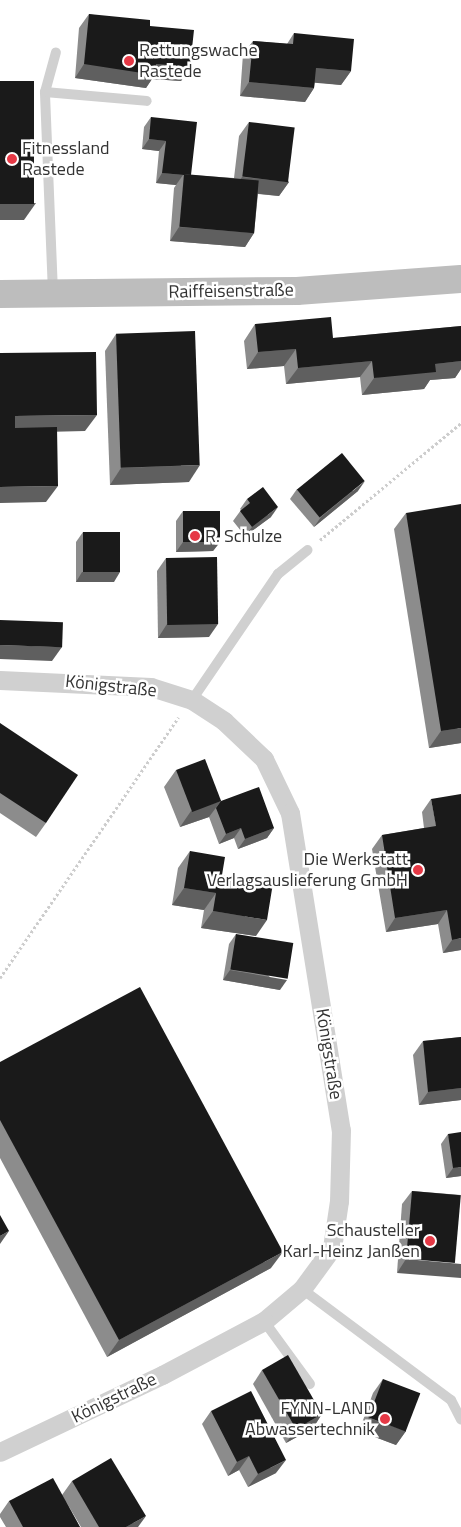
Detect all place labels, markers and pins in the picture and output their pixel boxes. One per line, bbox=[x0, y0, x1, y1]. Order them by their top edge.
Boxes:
place label: Rettungswache Rastede bbox=[139, 40, 258, 82]
marker: Rettungswache Rastede bbox=[123, 55, 135, 67]
place label: Fitnessland Rastede bbox=[22, 138, 110, 180]
marker: Fitnessland Rastede bbox=[6, 153, 18, 165]
place label: R. Schulze bbox=[205, 525, 282, 547]
marker: R. Schulze bbox=[189, 530, 201, 542]
place label: Die Werkstatt Verlagsauslieferung GmbH bbox=[207, 849, 408, 892]
marker: Die Werkstatt Verlagsauslieferung GmbH bbox=[412, 864, 424, 876]
place label: Schausteller Karl-Heinz Janßen bbox=[283, 1220, 420, 1262]
marker: Schausteller Karl-Heinz Janßen bbox=[424, 1235, 436, 1247]
place label: FYNN-LAND Abwassertechnik bbox=[245, 1398, 375, 1440]
marker: FYNN-LAND Abwassertechnik bbox=[379, 1413, 391, 1425]

